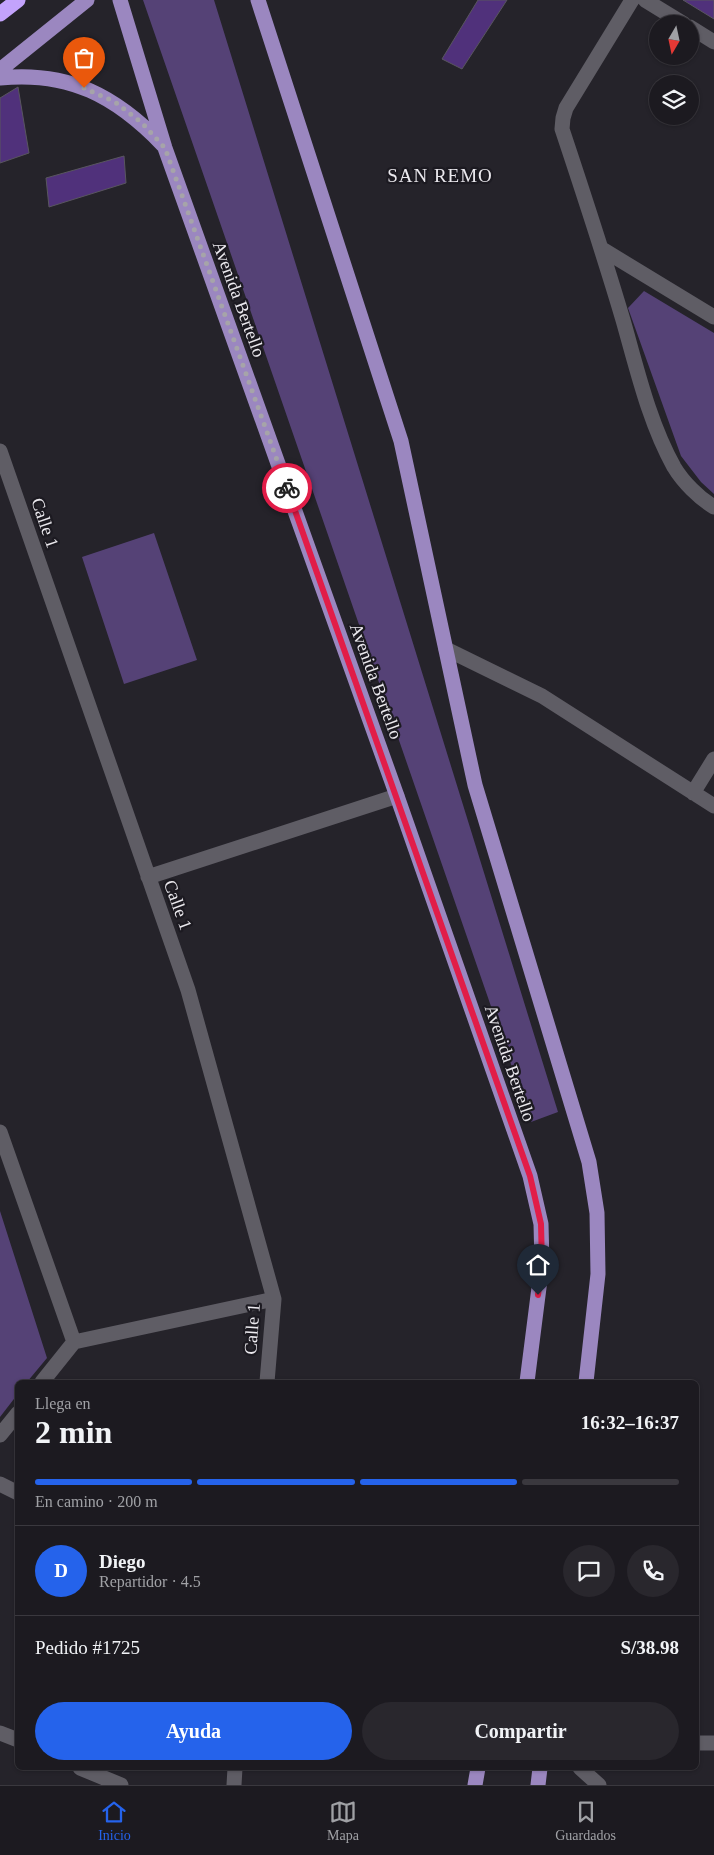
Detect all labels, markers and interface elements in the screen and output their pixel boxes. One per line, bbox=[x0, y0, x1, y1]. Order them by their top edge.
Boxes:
north arrow bbox=[649, 15, 699, 65]
map controls bbox=[649, 15, 699, 125]
pin bbox=[63, 37, 105, 88]
icon: bag bbox=[70, 44, 98, 72]
button: layers bbox=[649, 75, 699, 125]
district label: SAN REMO bbox=[387, 165, 493, 186]
street label: Avenida Bertello bbox=[209, 238, 269, 360]
courier bbox=[262, 463, 312, 513]
icon: bike bbox=[273, 474, 301, 502]
street label: Calle 1 bbox=[27, 495, 63, 551]
street label: Avenida Bertello bbox=[346, 620, 406, 742]
street label: Calle 1 bbox=[160, 877, 196, 933]
street label: Avenida Bertello bbox=[481, 1002, 539, 1124]
pin bbox=[517, 1244, 559, 1295]
icon: home bbox=[524, 1251, 552, 1279]
street label: Calle 1 bbox=[240, 1303, 264, 1355]
text: Llega en bbox=[35, 1395, 91, 1412]
text: 16:32–16:37 bbox=[581, 1412, 679, 1433]
text: 2 min bbox=[35, 1414, 112, 1450]
text: En camino · 200 m bbox=[35, 1493, 158, 1510]
button: chat bbox=[563, 1545, 615, 1597]
button: phone bbox=[627, 1545, 679, 1597]
text: Diego bbox=[99, 1551, 145, 1572]
text: D bbox=[54, 1560, 68, 1581]
text: Repartidor · 4.5 bbox=[99, 1573, 201, 1590]
text: Pedido #1725 bbox=[35, 1637, 140, 1658]
text: S/38.98 bbox=[620, 1637, 679, 1658]
button: Ayuda bbox=[35, 1702, 352, 1760]
button: Compartir bbox=[362, 1702, 679, 1760]
tab: Inicio bbox=[98, 1798, 131, 1844]
tab: Mapa bbox=[327, 1798, 359, 1844]
tab: Guardados bbox=[555, 1798, 616, 1844]

